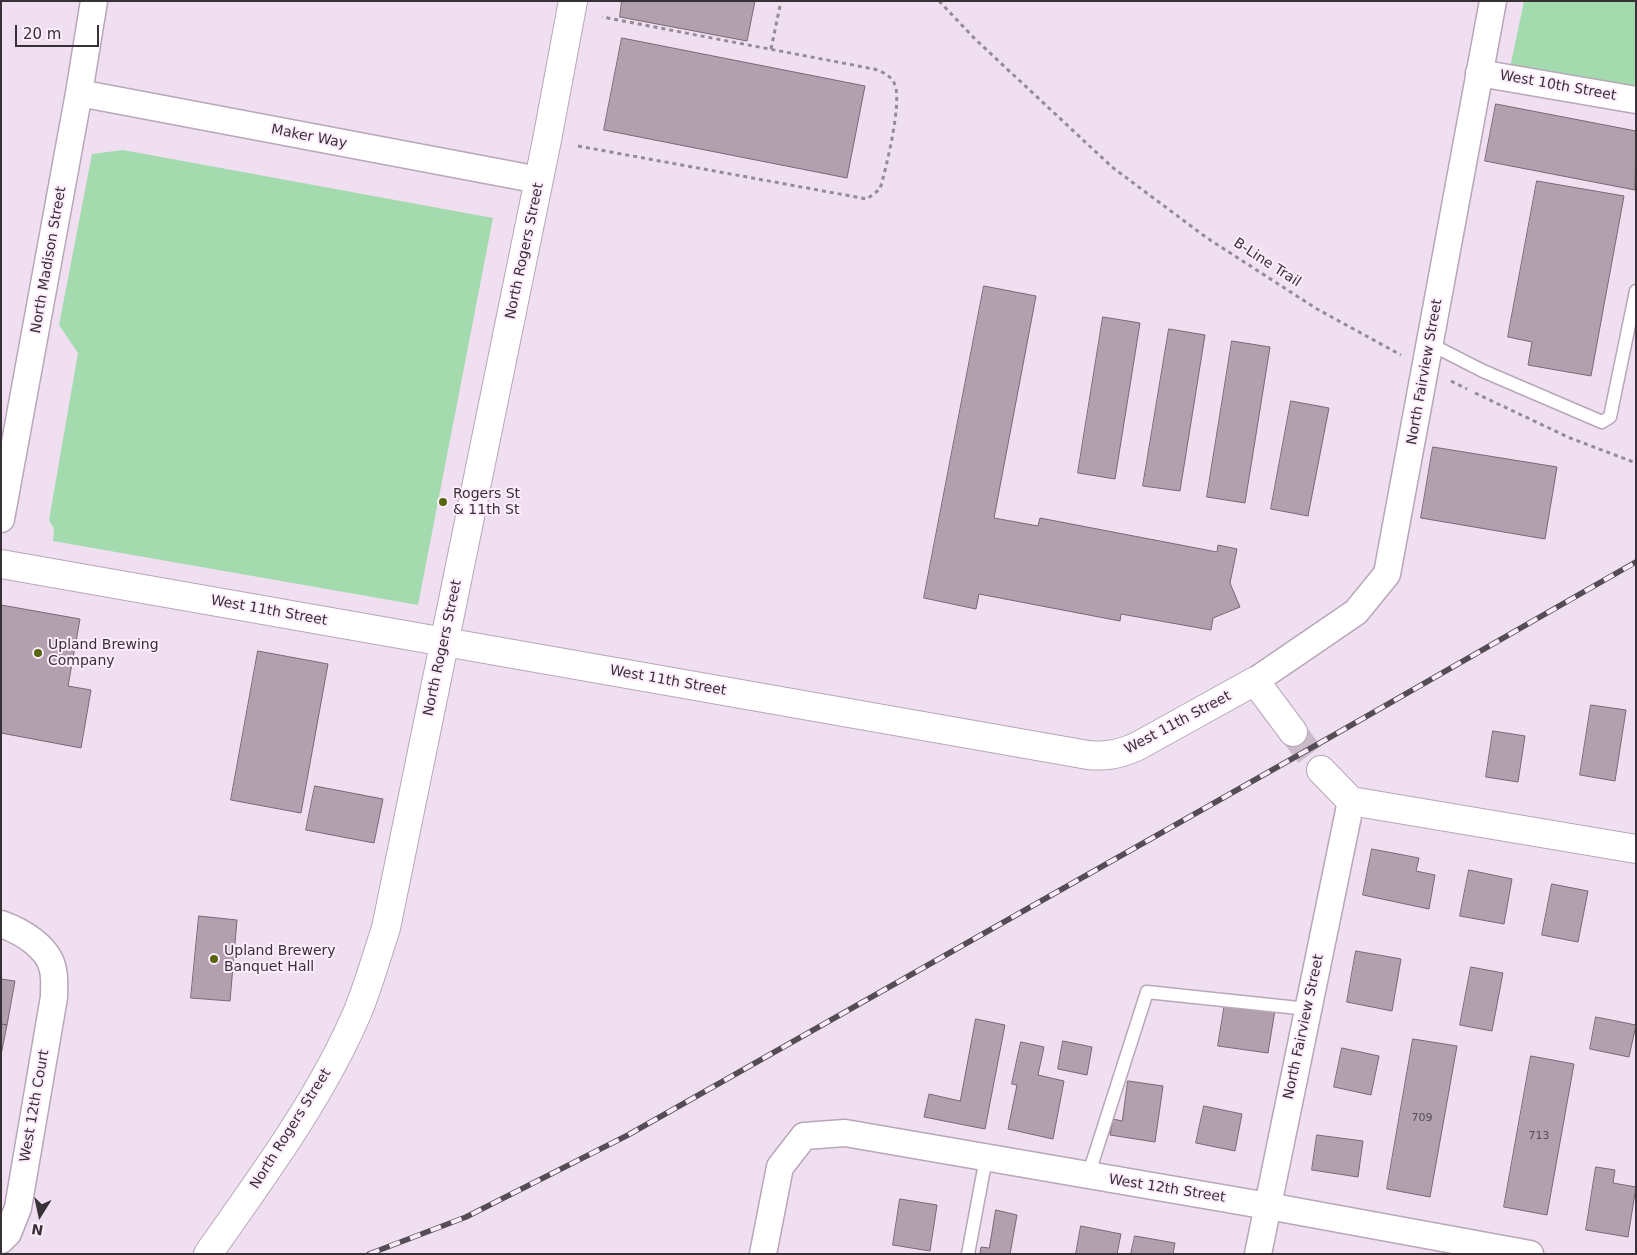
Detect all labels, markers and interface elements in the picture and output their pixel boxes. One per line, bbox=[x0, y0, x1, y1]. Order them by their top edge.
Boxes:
scale bar bbox=[18, 15, 101, 47]
text: 20 m bbox=[23, 25, 61, 43]
street label: West 10th Street bbox=[1498, 67, 1618, 105]
street label: Maker Way bbox=[270, 121, 348, 153]
street label: North Rogers Street bbox=[502, 181, 548, 321]
street label: North Madison Street bbox=[28, 185, 70, 335]
street label: B-Line Trail bbox=[1230, 235, 1304, 291]
street label: North Fairview Street bbox=[1404, 298, 1446, 446]
place label: Rogers St & 11th St bbox=[453, 486, 520, 518]
marker: Rogers St & 11th St bbox=[437, 496, 449, 508]
street label: North Rogers Street bbox=[420, 578, 466, 718]
street label: West 11th Street bbox=[209, 592, 329, 630]
place label: Upland Brewing Company bbox=[48, 637, 159, 670]
marker: Upland Brewing Company bbox=[32, 647, 44, 659]
street label: West 11th Street bbox=[608, 662, 728, 700]
street label: West 11th Street bbox=[1122, 688, 1234, 758]
place label: Upland Brewery Banquet Hall bbox=[224, 943, 336, 976]
marker: Upland Brewery Banquet Hall bbox=[208, 953, 220, 965]
street label: North Fairview Street bbox=[1280, 953, 1328, 1101]
street label: West 12th Court bbox=[17, 1048, 53, 1164]
street label: North Rogers Street bbox=[247, 1066, 335, 1192]
house number: 709 bbox=[1412, 1111, 1432, 1125]
house number: 713 bbox=[1529, 1129, 1549, 1143]
street label: West 12th Street bbox=[1107, 1171, 1227, 1207]
north arrow bbox=[15, 1190, 65, 1240]
text: N bbox=[30, 1221, 45, 1239]

